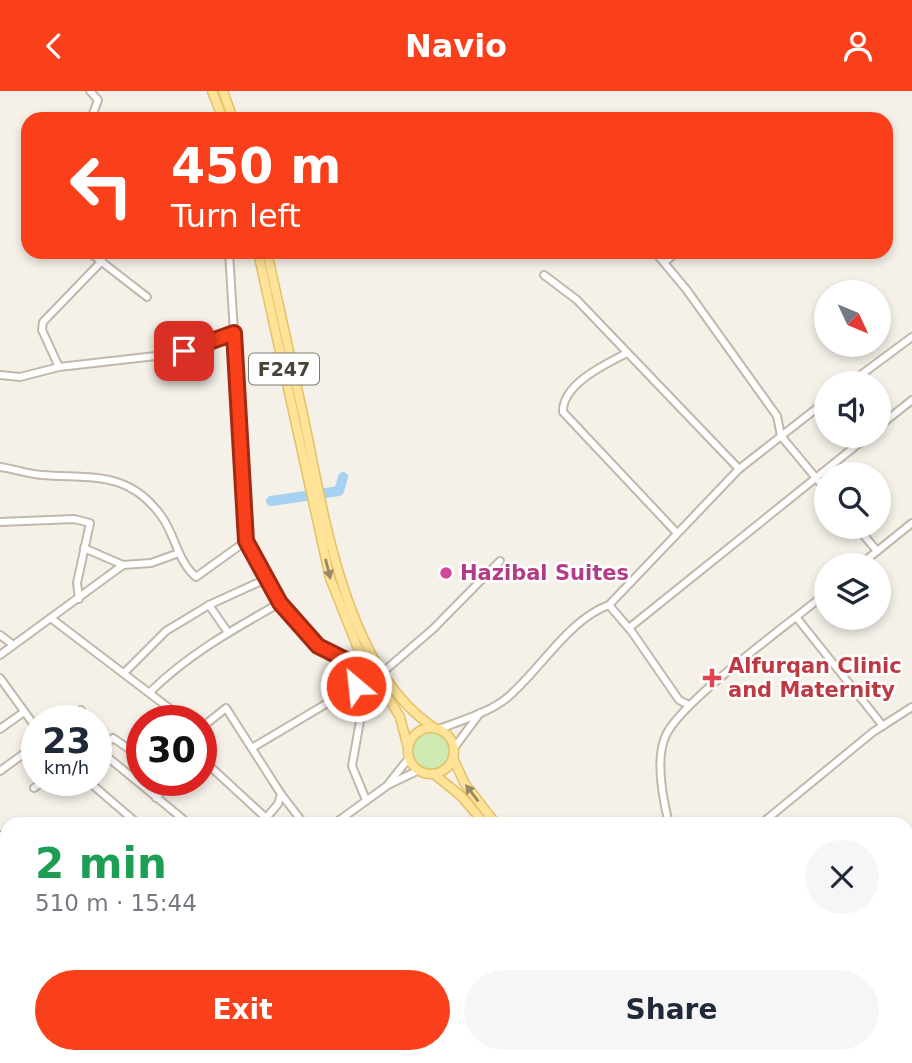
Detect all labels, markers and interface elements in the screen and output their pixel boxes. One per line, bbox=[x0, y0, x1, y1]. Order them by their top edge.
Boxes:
icon: back bbox=[35, 27, 73, 65]
text: Navio bbox=[405, 27, 507, 65]
icon: person bbox=[839, 27, 877, 65]
text: 450 m bbox=[171, 138, 341, 195]
icon: left bbox=[56, 140, 147, 231]
text: Turn left bbox=[171, 197, 301, 235]
north arrow bbox=[814, 280, 891, 357]
map controls bbox=[814, 280, 891, 630]
pin bbox=[154, 321, 214, 381]
icon: arrive bbox=[165, 332, 203, 370]
road number: F247 bbox=[249, 353, 319, 385]
button: sound bbox=[814, 371, 891, 448]
button: search bbox=[814, 462, 891, 539]
button: layers bbox=[814, 553, 891, 630]
one-way arrow bbox=[323, 558, 334, 580]
place label: Hazibal Suites bbox=[460, 561, 629, 585]
marker: Hazibal Suites bbox=[438, 565, 454, 581]
position arrow bbox=[319, 649, 393, 723]
place label: Alfurqan Clinic and Maternity bbox=[728, 654, 902, 702]
marker: Alfurqan Clinic and Maternity bbox=[702, 668, 722, 688]
speed limit sign: 30 bbox=[126, 705, 217, 796]
text: 23 bbox=[42, 721, 91, 761]
text: km/h bbox=[44, 757, 89, 778]
one-way arrow bbox=[464, 784, 479, 802]
text: 2 min bbox=[35, 839, 167, 888]
button: close bbox=[805, 840, 879, 914]
text: 510 m · 15:44 bbox=[35, 890, 197, 916]
button: Exit bbox=[35, 970, 450, 1050]
button: Share bbox=[464, 970, 879, 1050]

